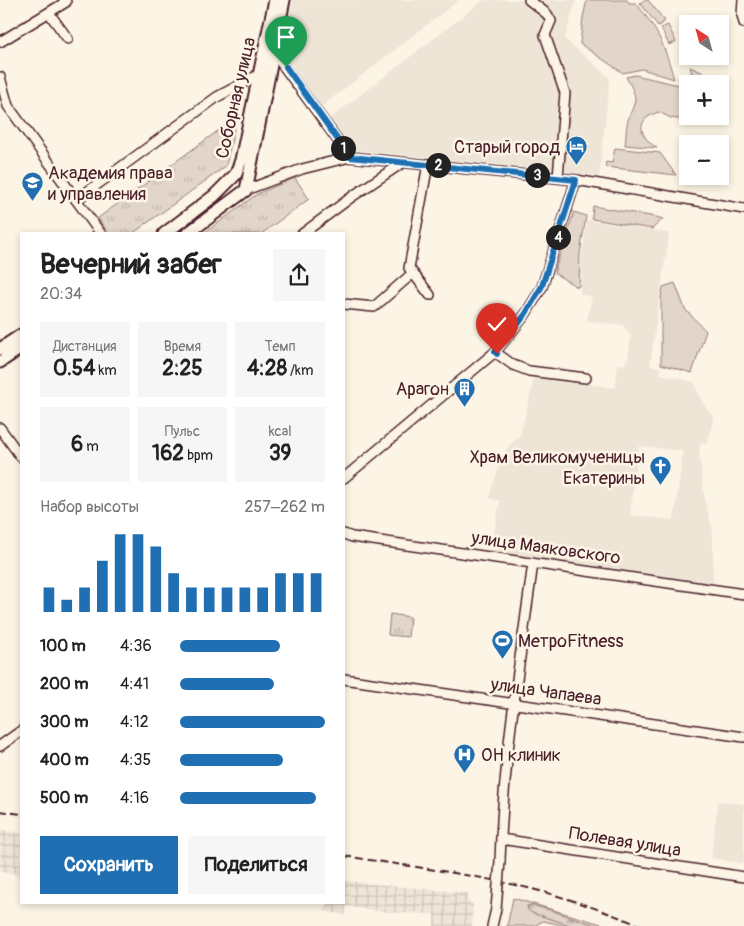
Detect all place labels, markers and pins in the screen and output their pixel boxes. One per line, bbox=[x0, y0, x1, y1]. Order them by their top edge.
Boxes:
pin bbox=[265, 16, 307, 67]
hotel icon: Старый город bbox=[564, 135, 588, 166]
pin: 1 bbox=[330, 136, 356, 160]
place label: Старый город bbox=[454, 136, 560, 159]
pin: 2 bbox=[426, 152, 450, 178]
place label: Академия права и управления bbox=[48, 162, 173, 206]
pin: 3 bbox=[524, 162, 550, 188]
school or university icon: Академия права и управления bbox=[20, 171, 44, 202]
pin: 4 bbox=[546, 224, 570, 250]
pin bbox=[476, 303, 518, 354]
building icon: Арагон bbox=[453, 377, 477, 408]
place label: Арагон bbox=[396, 378, 449, 401]
place label: Храм Великомученицы Екатерины bbox=[470, 446, 645, 490]
church icon: Храм Великомученицы Екатерины bbox=[649, 455, 673, 486]
sports icon: МетроFitness bbox=[490, 629, 514, 660]
place label: МетроFitness bbox=[518, 630, 623, 653]
hospital icon: ОН клиник bbox=[453, 743, 477, 774]
place label: ОН клиник bbox=[481, 744, 561, 767]

